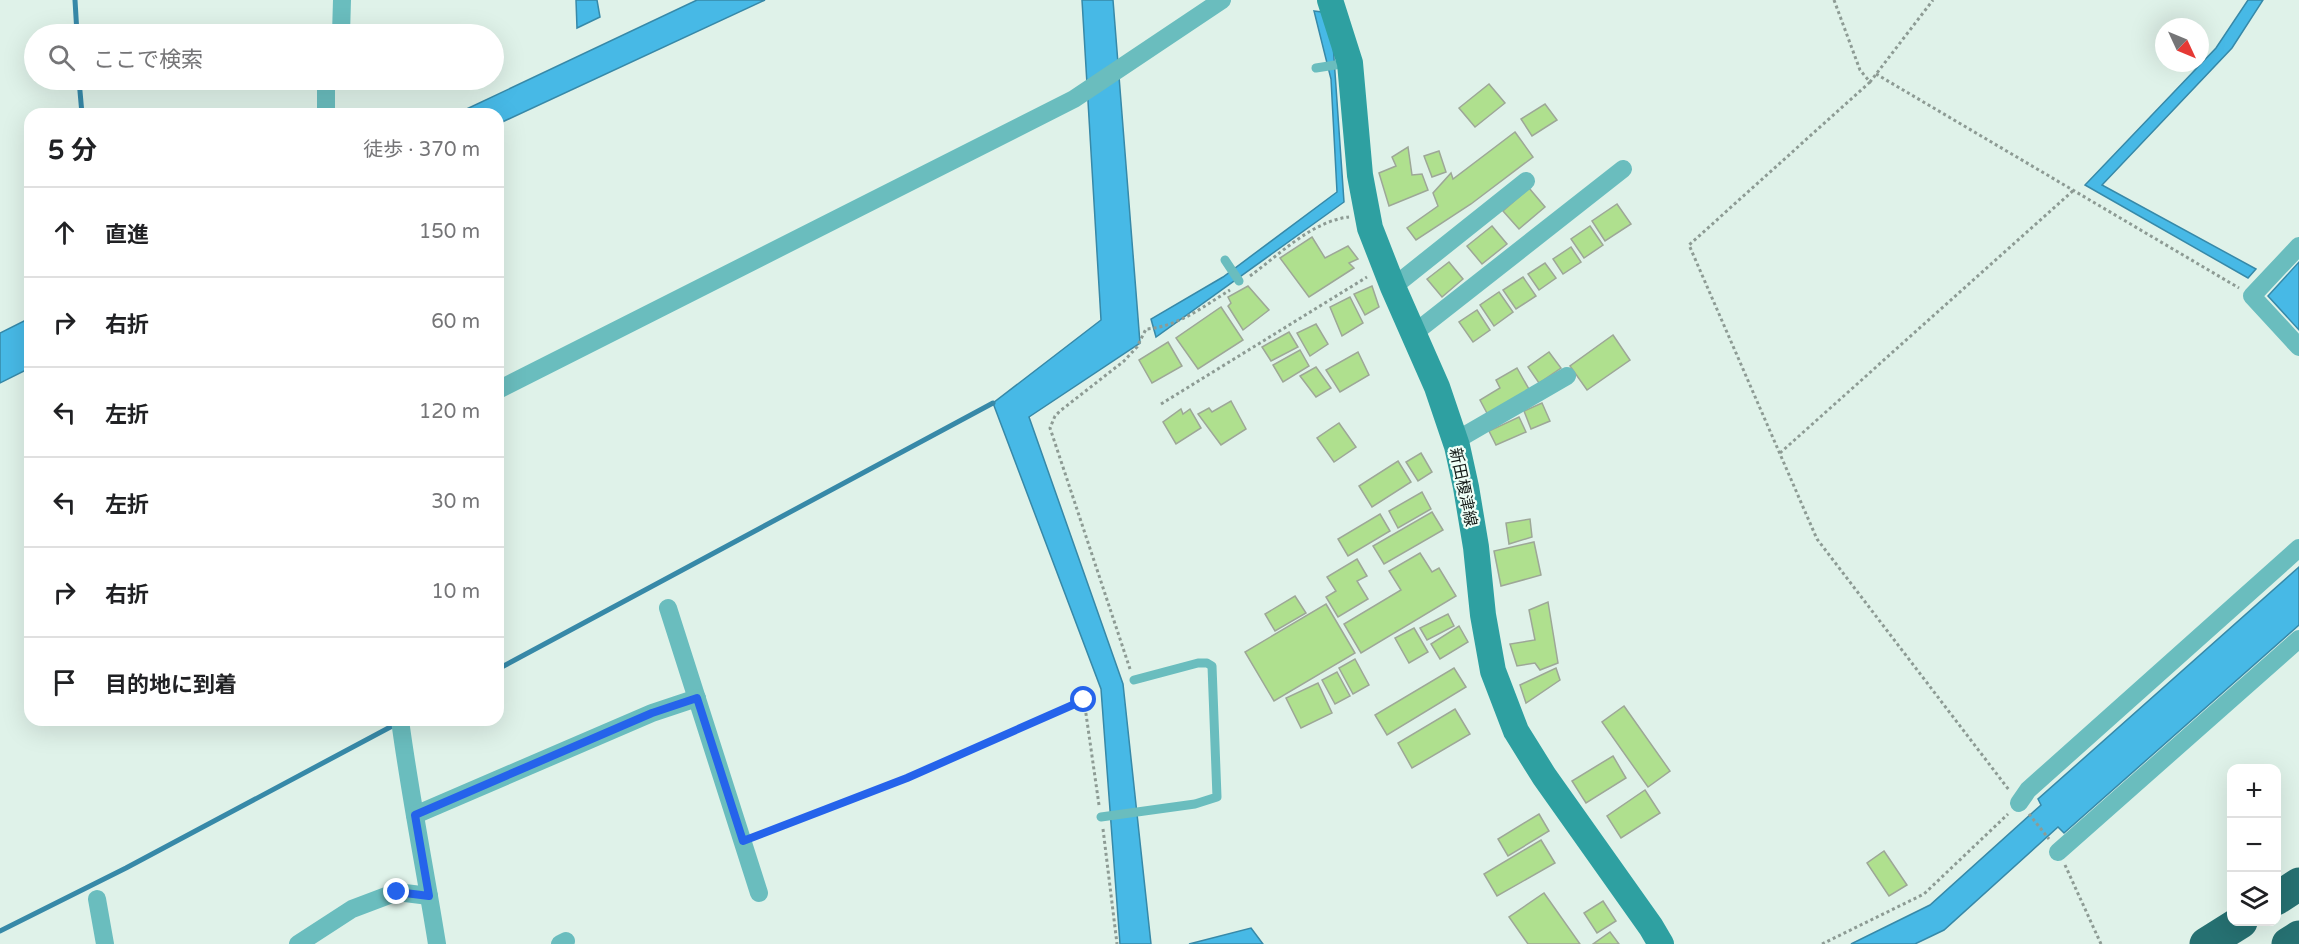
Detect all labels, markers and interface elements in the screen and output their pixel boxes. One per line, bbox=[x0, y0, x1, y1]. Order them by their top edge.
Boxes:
north arrow bbox=[2155, 18, 2209, 72]
search box bbox=[24, 24, 504, 90]
icon: search bbox=[45, 41, 78, 74]
text: ここで検索 bbox=[93, 47, 203, 73]
text: 5 分 bbox=[48, 135, 97, 166]
text: 徒歩 · 370 m bbox=[363, 138, 480, 162]
icon: ahead bbox=[48, 216, 81, 249]
text: 150 m bbox=[419, 220, 480, 244]
text: 直進 bbox=[105, 222, 149, 248]
icon: right bbox=[48, 306, 81, 339]
text: 60 m bbox=[431, 310, 480, 334]
text: 右折 bbox=[105, 312, 149, 338]
icon: left bbox=[48, 396, 81, 429]
text: 120 m bbox=[419, 400, 480, 424]
text: 左折 bbox=[105, 402, 149, 428]
street label: 新田榎津線 bbox=[1445, 446, 1481, 528]
icon: left bbox=[48, 486, 81, 519]
text: 30 m bbox=[431, 490, 480, 514]
text: 左折 bbox=[105, 492, 149, 518]
icon: right bbox=[48, 576, 81, 609]
text: 10 m bbox=[431, 580, 480, 604]
text: 右折 bbox=[105, 582, 149, 608]
icon: arrive bbox=[48, 666, 81, 699]
text: 目的地に到着 bbox=[105, 672, 237, 698]
route start bbox=[1070, 686, 1096, 712]
map controls bbox=[2227, 764, 2281, 926]
button: + bbox=[2227, 764, 2281, 818]
button: − bbox=[2227, 818, 2281, 872]
button: layers bbox=[2227, 872, 2281, 926]
route end bbox=[383, 878, 409, 904]

